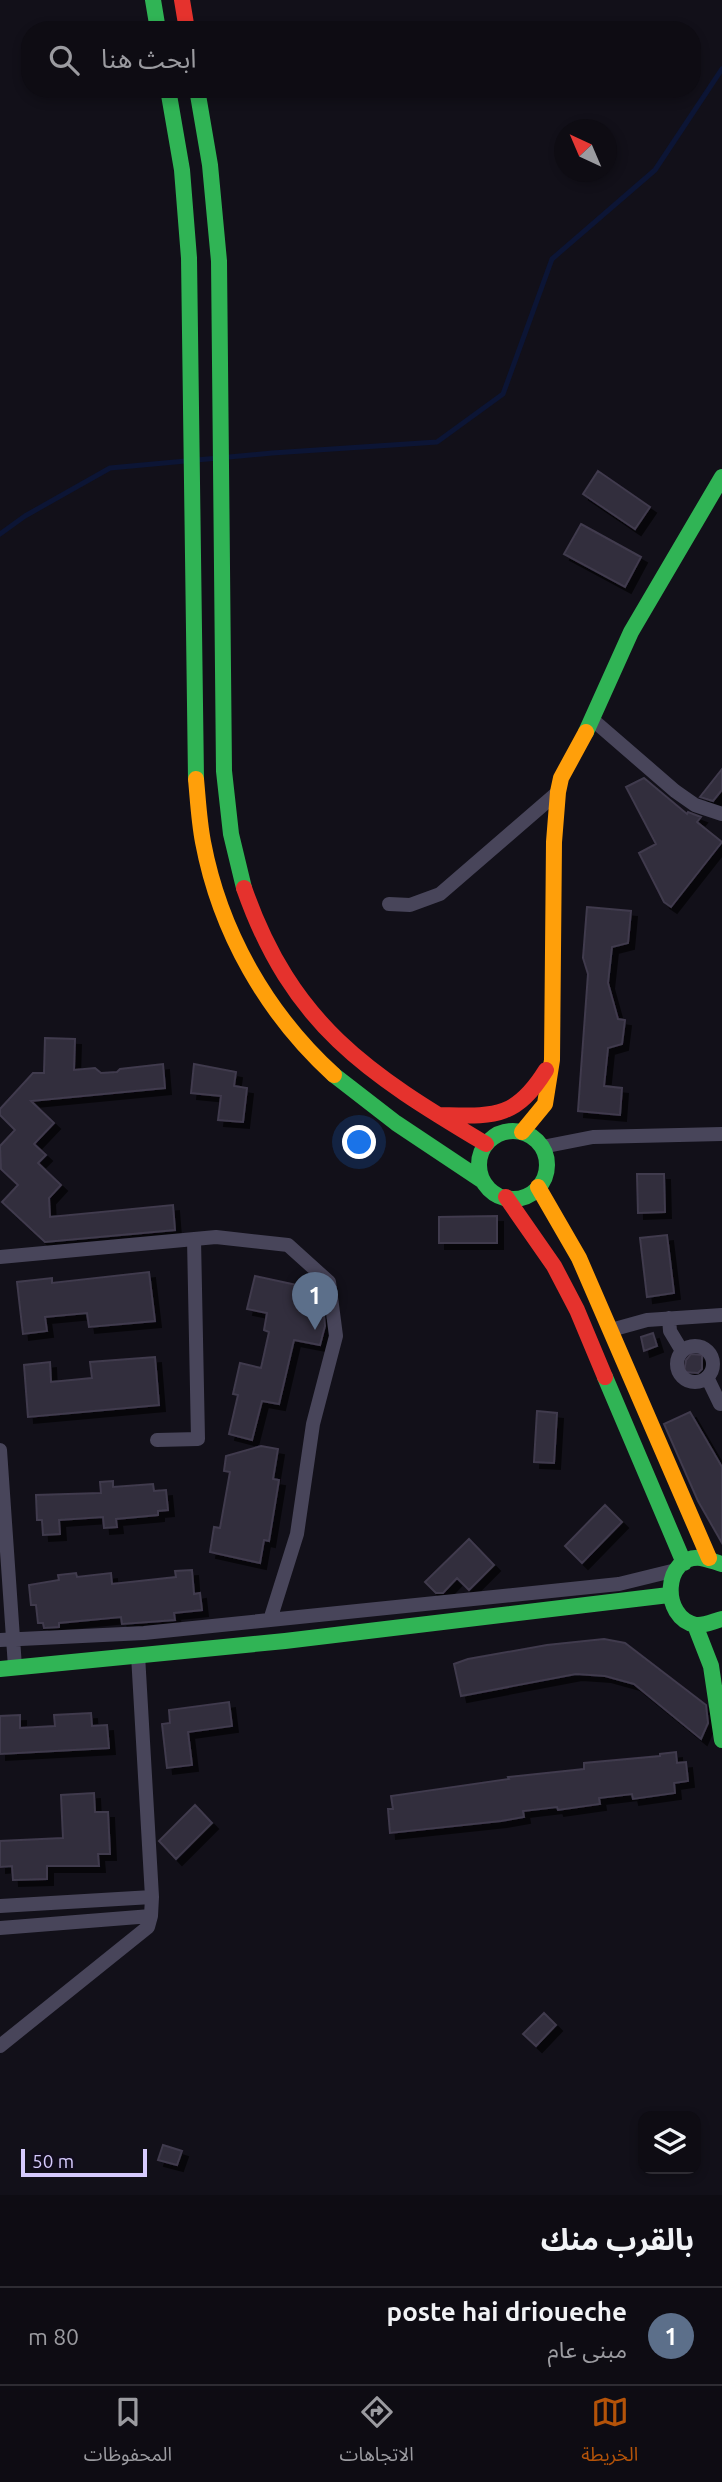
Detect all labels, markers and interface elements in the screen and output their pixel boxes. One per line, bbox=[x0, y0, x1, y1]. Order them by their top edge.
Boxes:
search box bbox=[21, 21, 701, 98]
icon: search bbox=[45, 41, 83, 79]
text: ابحث هنا bbox=[101, 44, 197, 73]
north arrow bbox=[554, 119, 617, 182]
your location bbox=[342, 1125, 376, 1159]
pin: 1 bbox=[292, 1272, 338, 1330]
map controls bbox=[638, 2111, 701, 2174]
button: layers bbox=[638, 2111, 701, 2174]
scale bar bbox=[21, 2146, 147, 2178]
text: 50 m bbox=[32, 2150, 74, 2172]
text: بالقرب منك bbox=[541, 2222, 694, 2256]
text: poste hai drioueche bbox=[387, 2297, 627, 2326]
text: 80 m bbox=[28, 2324, 79, 2349]
text: 1 bbox=[665, 2324, 678, 2349]
text: مبنى عام bbox=[548, 2337, 627, 2362]
tab: المحفوظات bbox=[84, 2393, 172, 2475]
tab: الاتجاهات bbox=[340, 2393, 414, 2475]
tab: الخريطة bbox=[581, 2393, 638, 2475]

